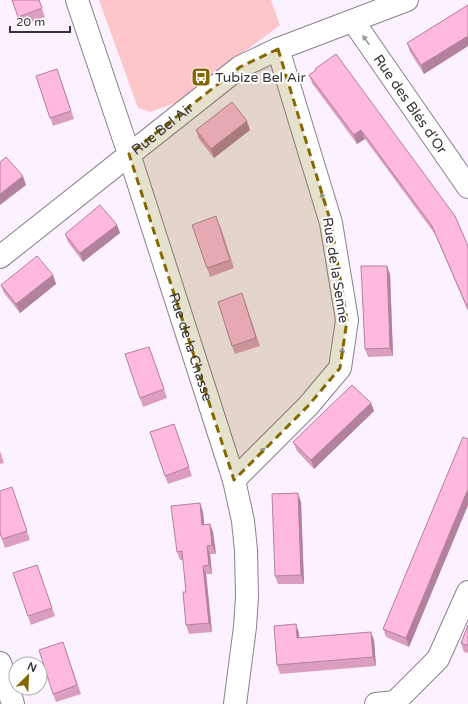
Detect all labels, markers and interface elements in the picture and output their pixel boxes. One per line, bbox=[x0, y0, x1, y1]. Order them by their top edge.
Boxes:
scale bar bbox=[10, 8, 70, 34]
text: 20 m bbox=[16, 15, 45, 29]
one-way arrow bbox=[362, 35, 370, 45]
street label: Rue des Blés d'Or bbox=[370, 51, 451, 158]
bus stop icon: Tubize Bel Air bbox=[190, 66, 212, 88]
place label: Tubize Bel Air bbox=[215, 69, 307, 86]
street label: Rue Bel Air bbox=[128, 99, 197, 159]
one-way arrow bbox=[320, 192, 326, 204]
street label: Rue de la Senne bbox=[319, 216, 352, 324]
street label: Rue de la Chasse bbox=[165, 290, 216, 403]
one-way arrow bbox=[339, 347, 345, 359]
one-way arrow bbox=[256, 447, 266, 457]
north arrow bbox=[8, 656, 48, 696]
text: N bbox=[25, 660, 39, 675]

